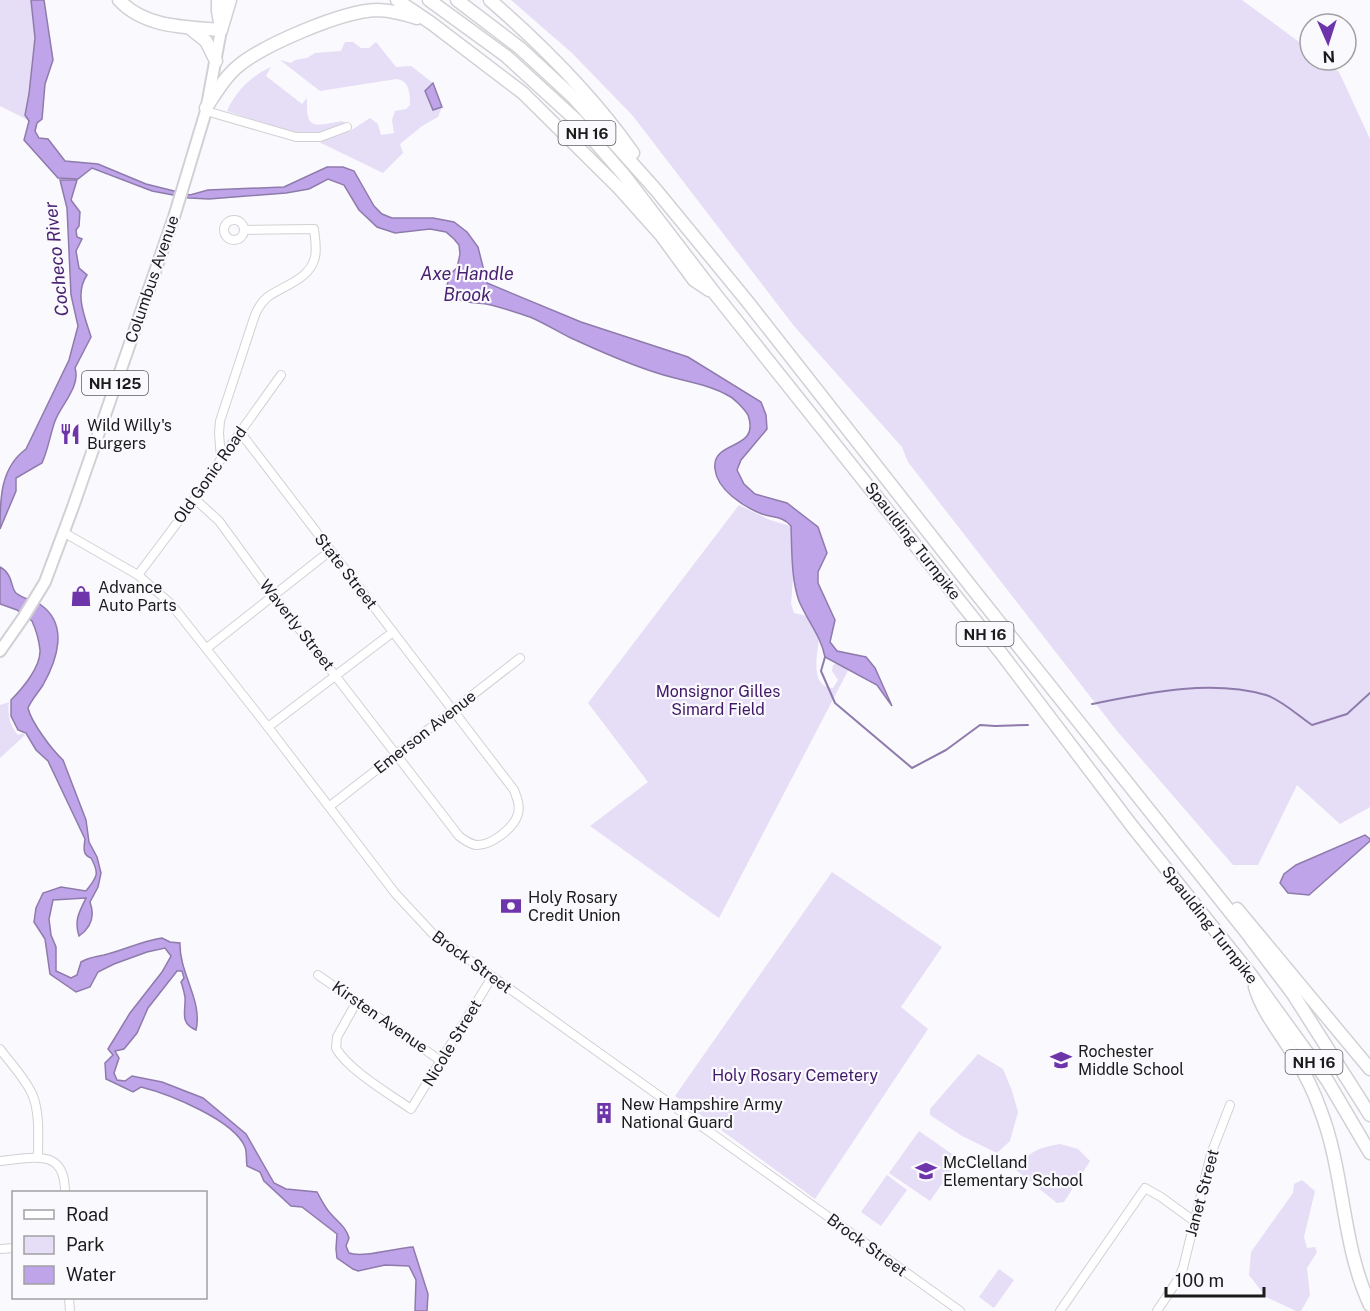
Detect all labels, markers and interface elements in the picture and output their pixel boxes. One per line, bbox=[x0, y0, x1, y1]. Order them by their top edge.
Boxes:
north arrow bbox=[1298, 12, 1358, 72]
text: N bbox=[1322, 47, 1336, 66]
road number: NH 16 bbox=[558, 121, 616, 145]
water label: Cocheco River bbox=[40, 200, 72, 318]
street label: Columbus Avenue bbox=[121, 213, 183, 345]
water label: Axe Handle Brook bbox=[420, 263, 514, 305]
road number: NH 125 bbox=[82, 371, 148, 395]
place label: Wild Willy's Burgers bbox=[87, 416, 172, 453]
restaurant icon: Wild Willy's Burgers bbox=[58, 422, 82, 446]
street label: Old Gonic Road bbox=[170, 423, 250, 527]
street label: Spaulding Turnpike bbox=[861, 478, 965, 604]
street label: State Street bbox=[311, 529, 381, 613]
street label: Waverly Street bbox=[256, 576, 338, 674]
place label: Advance Auto Parts bbox=[98, 578, 177, 615]
shop icon: Advance Auto Parts bbox=[69, 584, 93, 608]
road number: NH 16 bbox=[956, 622, 1014, 646]
park label: Monsignor Gilles Simard Field bbox=[656, 682, 780, 719]
street label: Emerson Avenue bbox=[370, 686, 480, 778]
street label: Spaulding Turnpike bbox=[1158, 862, 1262, 988]
place label: Holy Rosary Credit Union bbox=[528, 888, 621, 925]
bank icon: Holy Rosary Credit Union bbox=[499, 894, 523, 918]
street label: Brock Street bbox=[428, 927, 516, 997]
street label: Kirsten Avenue bbox=[329, 977, 431, 1057]
street label: Nicole Street bbox=[419, 996, 485, 1090]
place label: Rochester Middle School bbox=[1078, 1042, 1184, 1079]
school or university icon: Rochester Middle School bbox=[1049, 1048, 1073, 1072]
road number: NH 16 bbox=[1286, 1050, 1342, 1074]
park label: Holy Rosary Cemetery bbox=[712, 1066, 879, 1085]
place label: New Hampshire Army National Guard bbox=[621, 1095, 783, 1132]
building icon: New Hampshire Army National Guard bbox=[592, 1101, 616, 1125]
street label: Janet Street bbox=[1181, 1147, 1223, 1239]
place label: McClelland Elementary School bbox=[943, 1153, 1084, 1190]
school or university icon: McClelland Elementary School bbox=[914, 1159, 938, 1183]
legend bbox=[12, 1191, 207, 1299]
text: Road bbox=[66, 1204, 109, 1225]
street label: Brock Street bbox=[823, 1210, 911, 1280]
text: Park bbox=[66, 1234, 104, 1255]
scale bar bbox=[1166, 1260, 1264, 1298]
text: Water bbox=[66, 1264, 116, 1285]
text: 100 m bbox=[1175, 1270, 1224, 1291]

